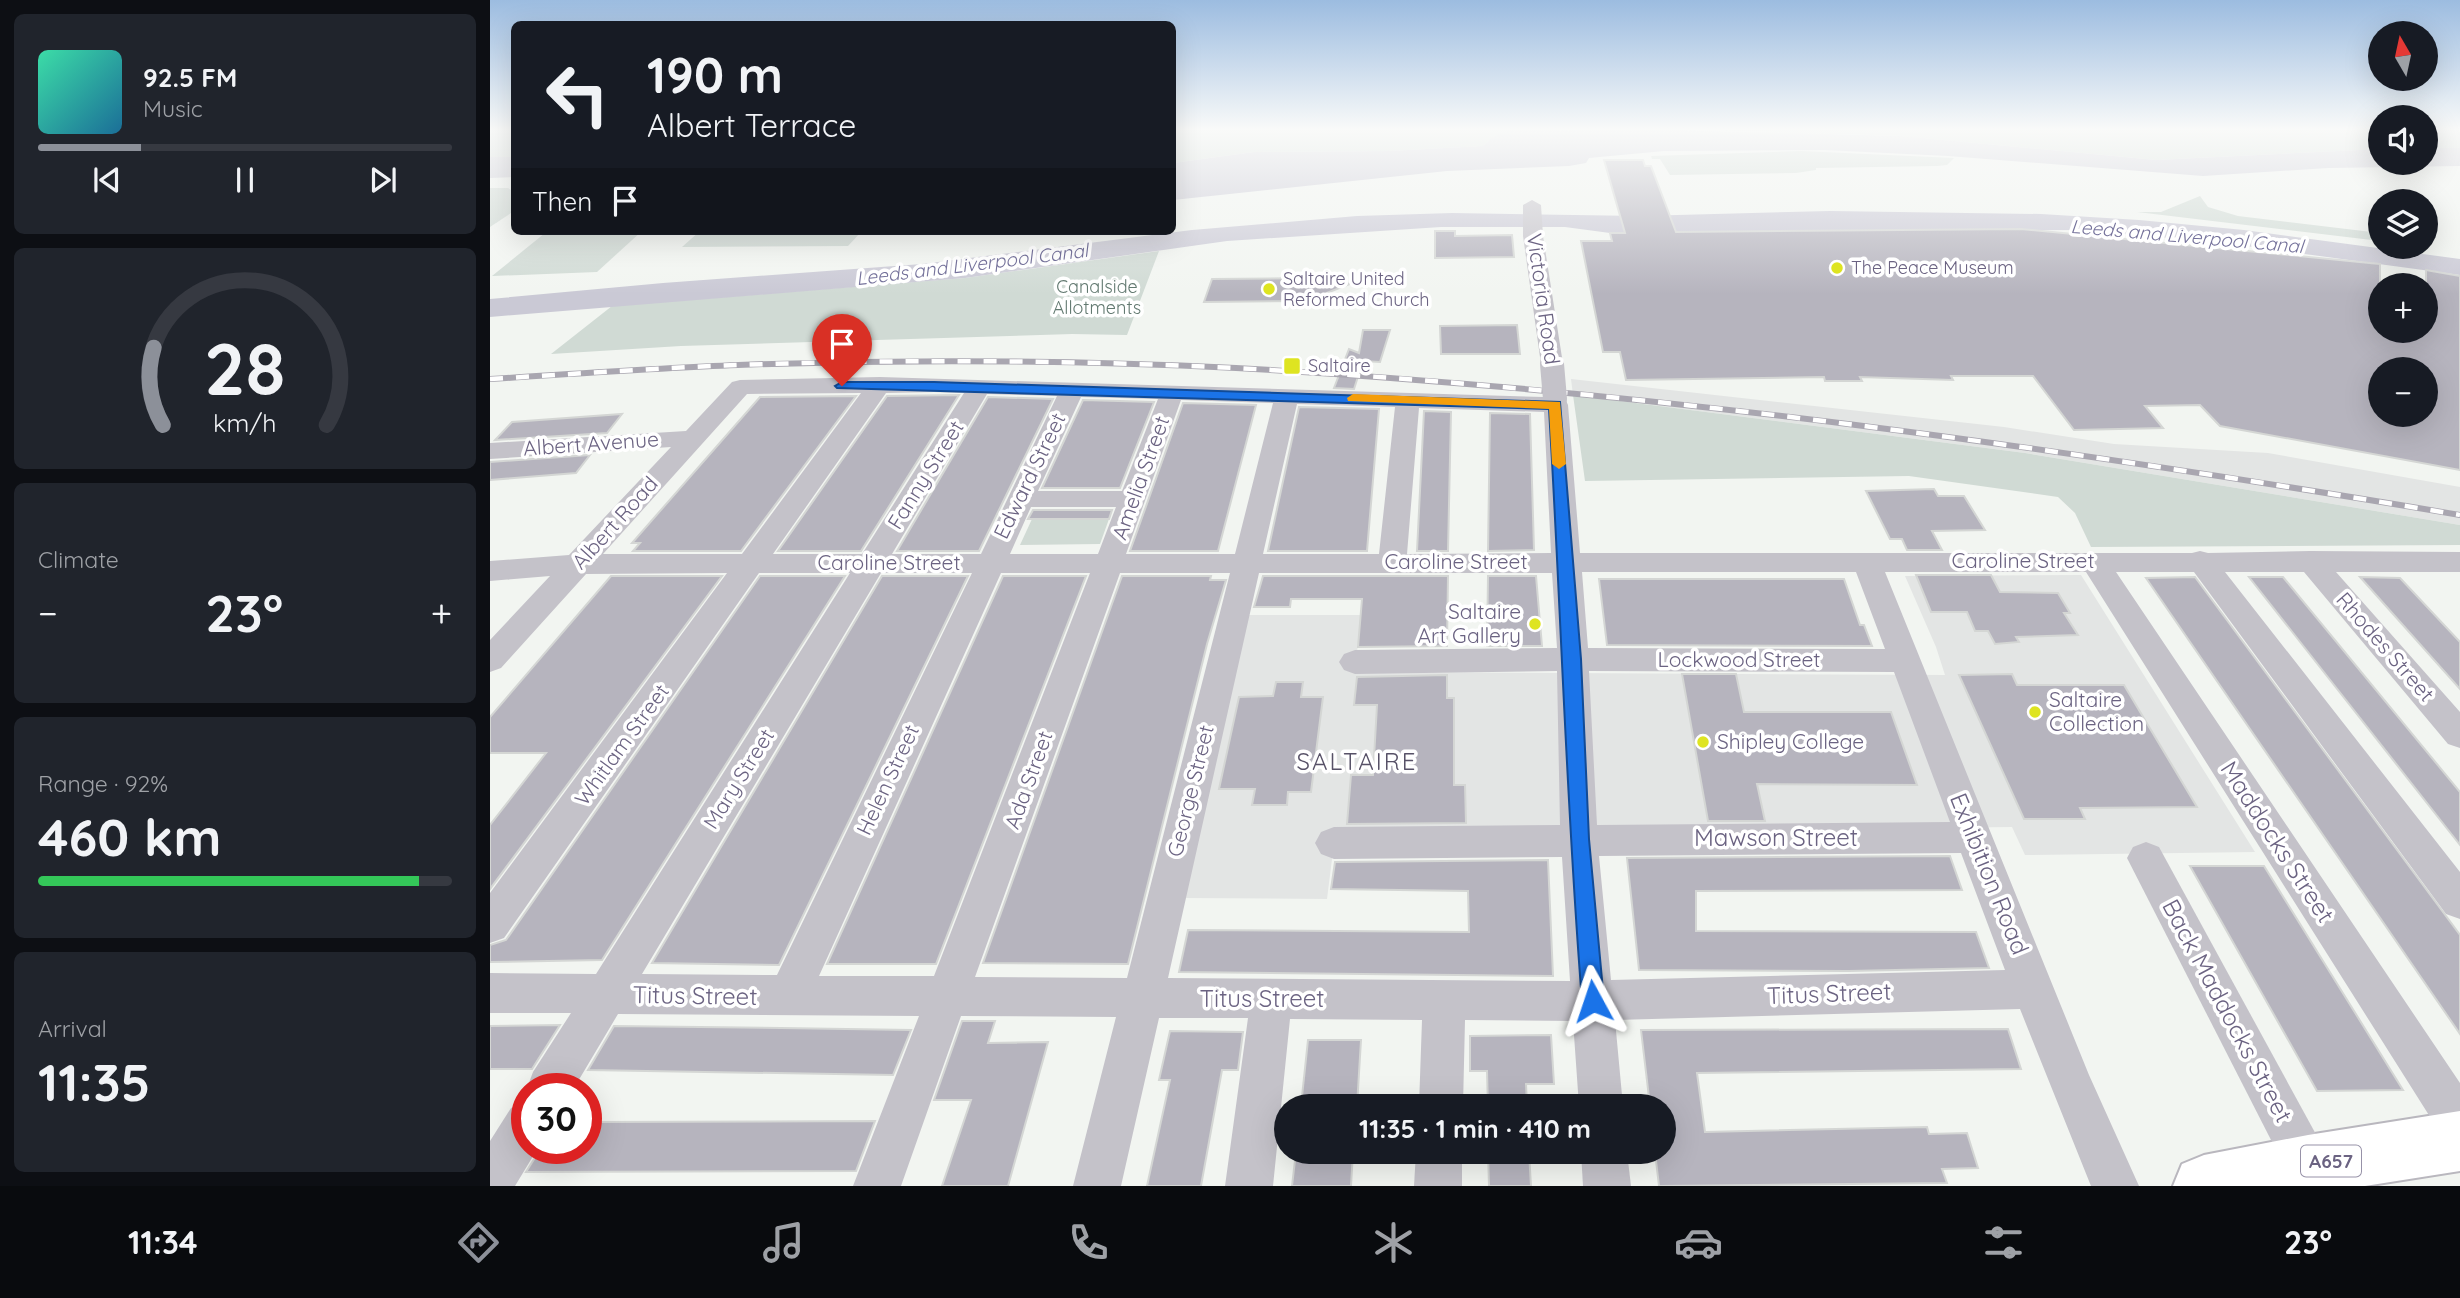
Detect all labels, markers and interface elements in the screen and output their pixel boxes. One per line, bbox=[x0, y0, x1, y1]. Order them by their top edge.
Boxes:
north arrow bbox=[2368, 21, 2438, 91]
map controls bbox=[2368, 21, 2438, 427]
text: 190 m bbox=[647, 44, 783, 105]
icon: left bbox=[532, 49, 623, 140]
text: 92.5 FM bbox=[143, 61, 237, 94]
text: Music bbox=[143, 94, 203, 123]
text: Albert Terrace bbox=[647, 105, 856, 145]
button: sound bbox=[2368, 105, 2438, 175]
icon: previous bbox=[88, 161, 126, 199]
icon: pause bbox=[226, 161, 264, 199]
icon: next bbox=[364, 161, 402, 199]
icon: arrive bbox=[606, 182, 644, 220]
text: Then bbox=[532, 185, 592, 218]
button: layers bbox=[2368, 189, 2438, 259]
water label: Leeds and Liverpool Canal bbox=[2070, 214, 2307, 258]
street label: Victoria Road bbox=[1522, 232, 1566, 366]
water label: Leeds and Liverpool Canal bbox=[855, 238, 1092, 290]
place label: The Peace Museum bbox=[1851, 256, 2014, 279]
marker: The Peace Museum bbox=[1829, 260, 1845, 276]
place label: Saltaire United Reformed Church bbox=[1283, 267, 1429, 311]
button: + bbox=[2368, 273, 2438, 343]
park label: Canalside Allotments bbox=[1053, 275, 1141, 319]
marker: Saltaire United Reformed Church bbox=[1261, 281, 1277, 297]
pin bbox=[812, 314, 872, 386]
text: 28 bbox=[204, 322, 286, 413]
icon: arrive bbox=[823, 325, 861, 363]
place label: Saltaire bbox=[1308, 354, 1371, 377]
marker: Saltaire bbox=[1282, 356, 1302, 376]
button: − bbox=[2368, 357, 2438, 427]
text: km/h bbox=[213, 406, 277, 437]
street label: Edward Street bbox=[987, 408, 1071, 543]
street label: Amelia Street bbox=[1106, 412, 1174, 543]
street label: Fanny Street bbox=[881, 415, 969, 534]
street label: Albert Avenue bbox=[522, 425, 660, 461]
street label: Albert Road bbox=[566, 471, 663, 574]
text: Climate bbox=[38, 545, 119, 574]
street label: Caroline Street bbox=[1951, 547, 2095, 573]
street label: Caroline Street bbox=[1384, 548, 1528, 574]
street label: Caroline Street bbox=[817, 549, 961, 575]
text: 23° bbox=[205, 580, 283, 645]
street label: Rhodes Street bbox=[2331, 586, 2440, 706]
text: − bbox=[38, 589, 58, 637]
text: + bbox=[431, 589, 452, 637]
place label: Saltaire Art Gallery bbox=[1418, 598, 1521, 648]
marker: Saltaire Art Gallery bbox=[1527, 616, 1543, 632]
street label: Lockwood Street bbox=[1658, 646, 1820, 672]
street label: Whitlam Street bbox=[568, 679, 674, 810]
place label: Saltaire Collection bbox=[2049, 686, 2144, 736]
marker: Saltaire Collection bbox=[2027, 704, 2043, 720]
street label: Helen Street bbox=[850, 720, 924, 839]
street label: George Street bbox=[1161, 722, 1219, 859]
street label: Mary Street bbox=[697, 724, 779, 833]
street label: Ada Street bbox=[998, 727, 1058, 832]
place label: Shipley College bbox=[1717, 728, 1864, 754]
marker: Shipley College bbox=[1695, 734, 1711, 750]
district label: SALTAIRE bbox=[1297, 746, 1417, 776]
street label: Maddocks Street bbox=[2214, 755, 2341, 928]
text: Range · 92% bbox=[38, 769, 168, 798]
street label: Exhibition Road bbox=[1944, 789, 2036, 959]
text: 460 km bbox=[38, 804, 221, 869]
street label: Mawson Street bbox=[1694, 822, 1858, 852]
street label: Back Maddocks Street bbox=[2156, 894, 2299, 1127]
position arrow bbox=[1556, 964, 1630, 1038]
street label: Titus Street bbox=[1766, 976, 1892, 1010]
street label: Titus Street bbox=[632, 979, 758, 1011]
street label: Titus Street bbox=[1200, 983, 1324, 1013]
text: Arrival bbox=[38, 1014, 107, 1043]
text: 11:35 bbox=[38, 1049, 151, 1114]
speed limit sign: 30 bbox=[511, 1073, 602, 1164]
text: 11:35 · 1 min · 410 m bbox=[1359, 1112, 1591, 1145]
road number: A657 bbox=[2301, 1146, 2361, 1176]
icon: directions bbox=[454, 1218, 503, 1267]
icon: music bbox=[759, 1218, 808, 1267]
icon: phone bbox=[1064, 1218, 1113, 1267]
icon: climate bbox=[1369, 1218, 1418, 1267]
icon: car bbox=[1674, 1218, 1723, 1267]
icon: filters bbox=[1979, 1218, 2028, 1267]
text: 11:34 bbox=[128, 1222, 198, 1262]
text: 23° bbox=[2284, 1222, 2332, 1262]

